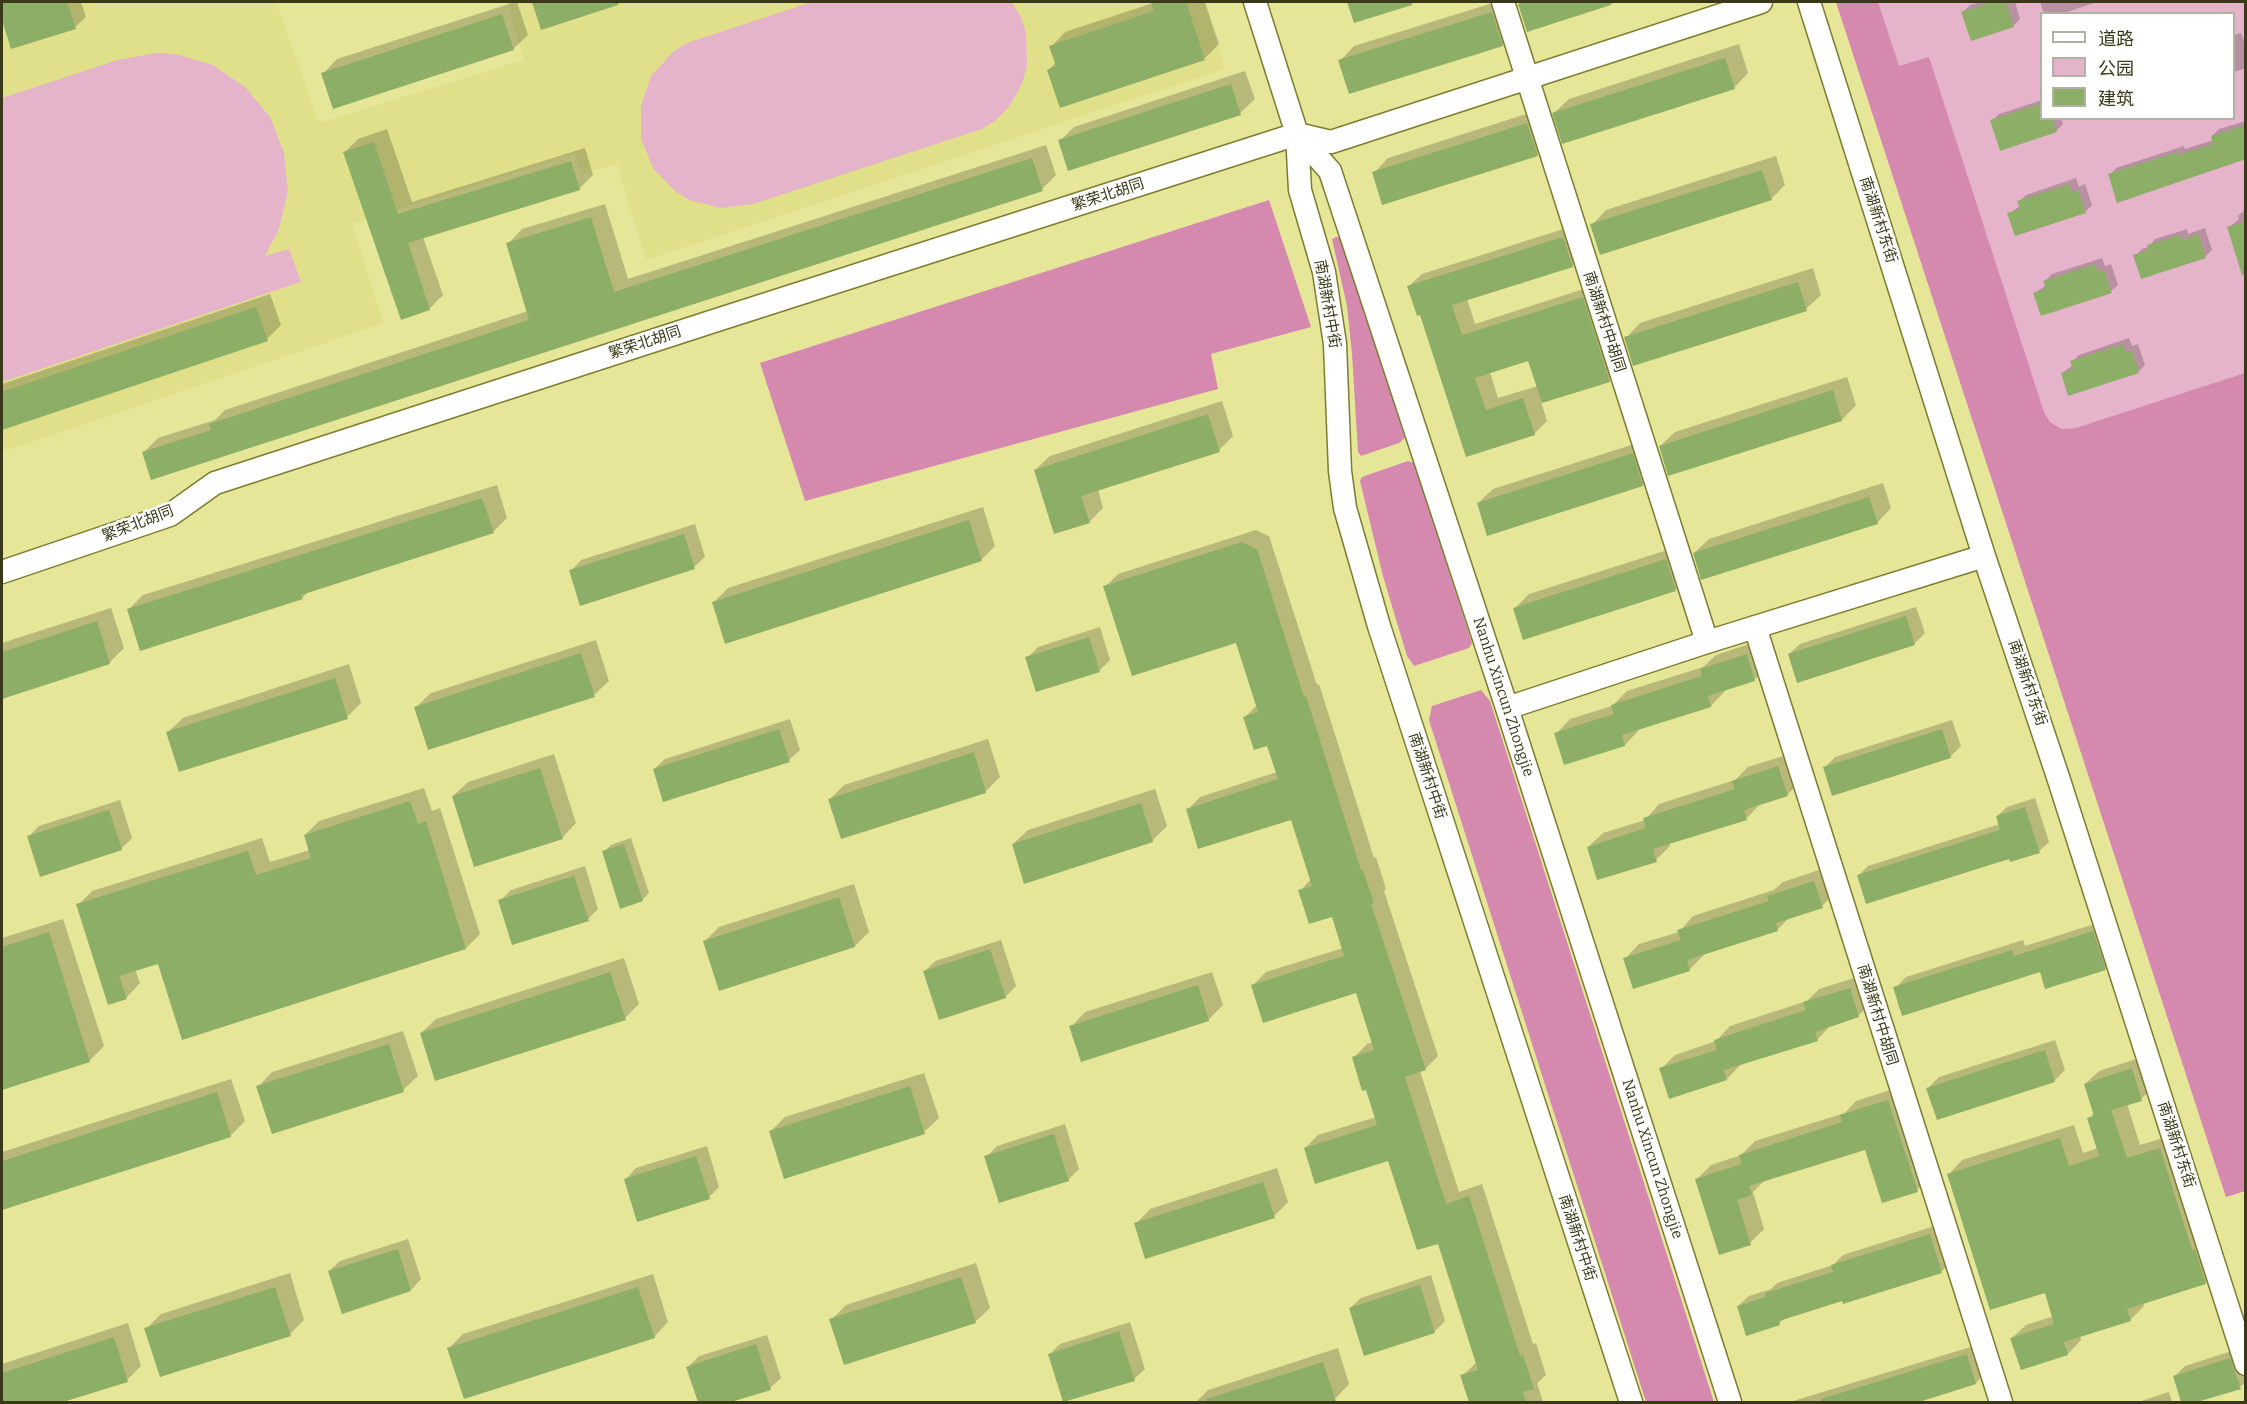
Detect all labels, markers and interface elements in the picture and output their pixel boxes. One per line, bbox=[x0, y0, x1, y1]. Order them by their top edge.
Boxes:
legend bbox=[2040, 12, 2235, 120]
text: 道路 bbox=[2098, 28, 2134, 50]
text: 公园 bbox=[2098, 58, 2134, 80]
text: 建筑 bbox=[2098, 88, 2134, 110]
street label: 南湖新村东街 bbox=[1856, 174, 1900, 266]
street label: 繁荣北胡同 bbox=[1070, 175, 1146, 215]
street label: 南湖新村中街 bbox=[1310, 258, 1344, 350]
street label: 南湖新村中胡同 bbox=[1579, 269, 1629, 375]
street label: 繁荣北胡同 bbox=[607, 323, 683, 363]
street label: 繁荣北胡同 bbox=[100, 502, 176, 546]
street label: Nanhu Xincun Zhongjie bbox=[1469, 615, 1537, 779]
street label: 南湖新村东街 bbox=[2004, 638, 2050, 728]
street label: 南湖新村中街 bbox=[1405, 730, 1449, 822]
street label: 南湖新村中胡同 bbox=[1853, 962, 1901, 1068]
street label: Nanhu Xincun Zhongjie bbox=[1618, 1077, 1686, 1241]
street label: 南湖新村东街 bbox=[2154, 1099, 2198, 1191]
street label: 南湖新村中街 bbox=[1555, 1192, 1599, 1284]

